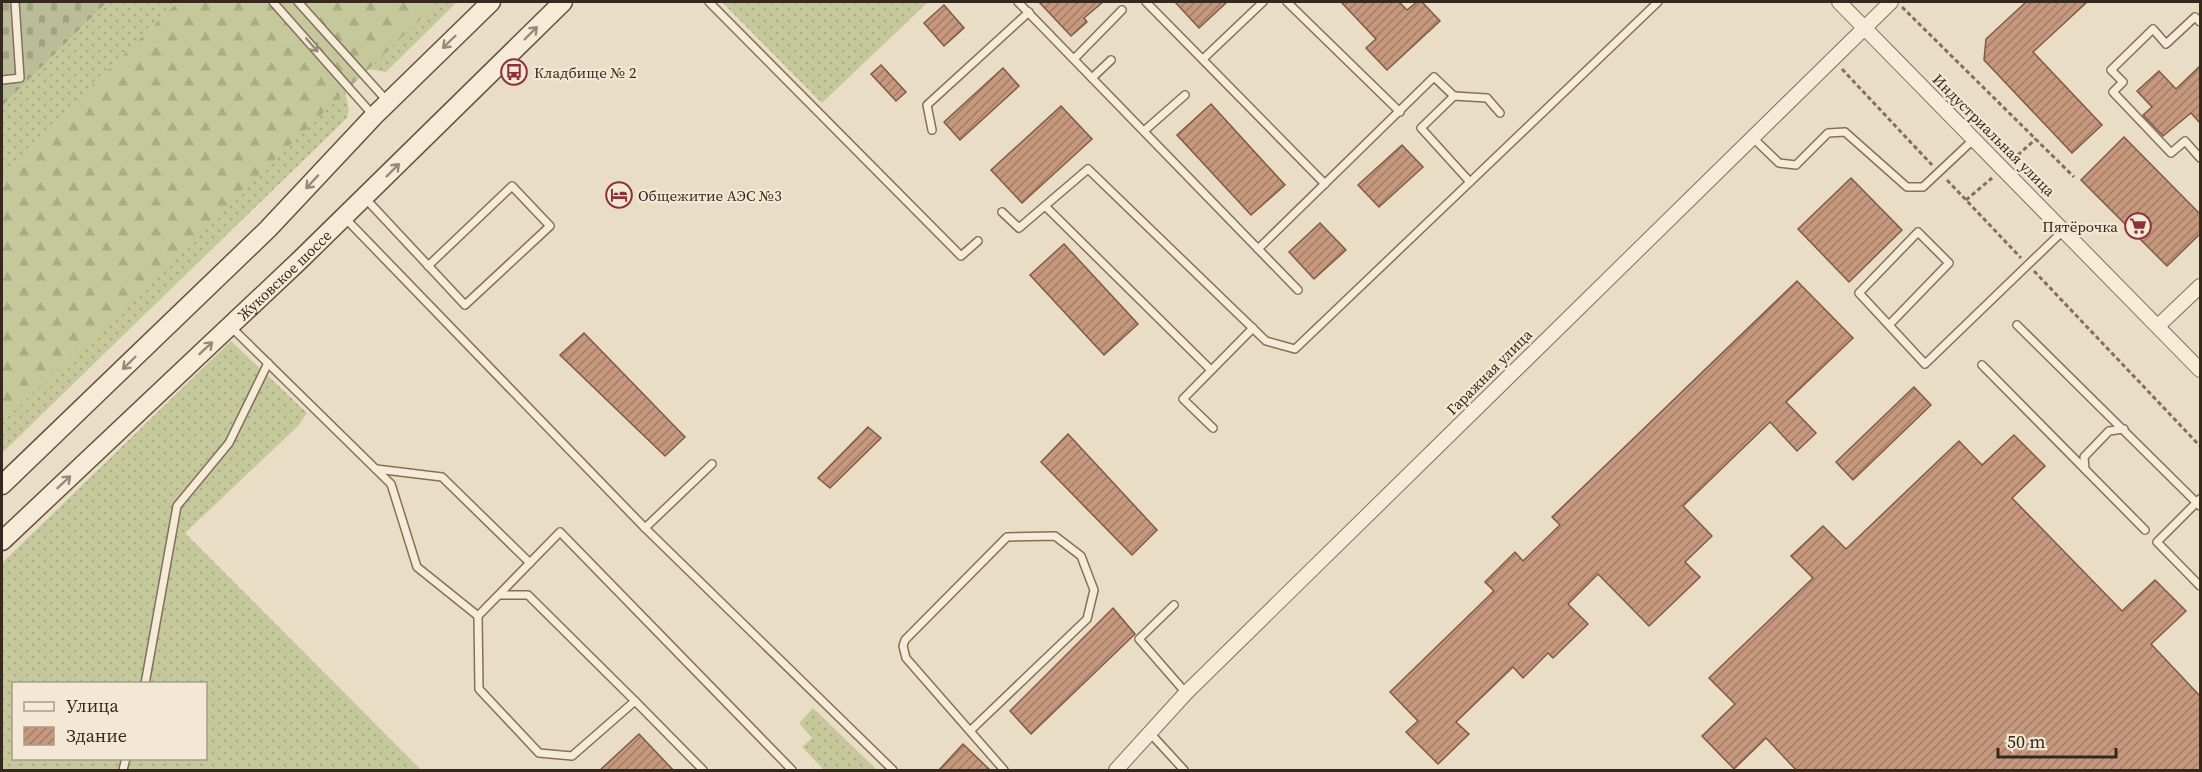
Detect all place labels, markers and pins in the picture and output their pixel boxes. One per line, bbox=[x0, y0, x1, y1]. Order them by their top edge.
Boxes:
bus stop icon: Кладбище № 2 bbox=[499, 57, 529, 87]
place label: Кладбище № 2 bbox=[534, 62, 636, 83]
hotel icon: Общежитие АЭС №3 bbox=[604, 180, 634, 210]
place label: Общежитие АЭС №3 bbox=[638, 185, 782, 206]
supermarket icon: Пятёрочка bbox=[2123, 211, 2153, 241]
place label: Пятёрочка bbox=[2042, 216, 2118, 237]

